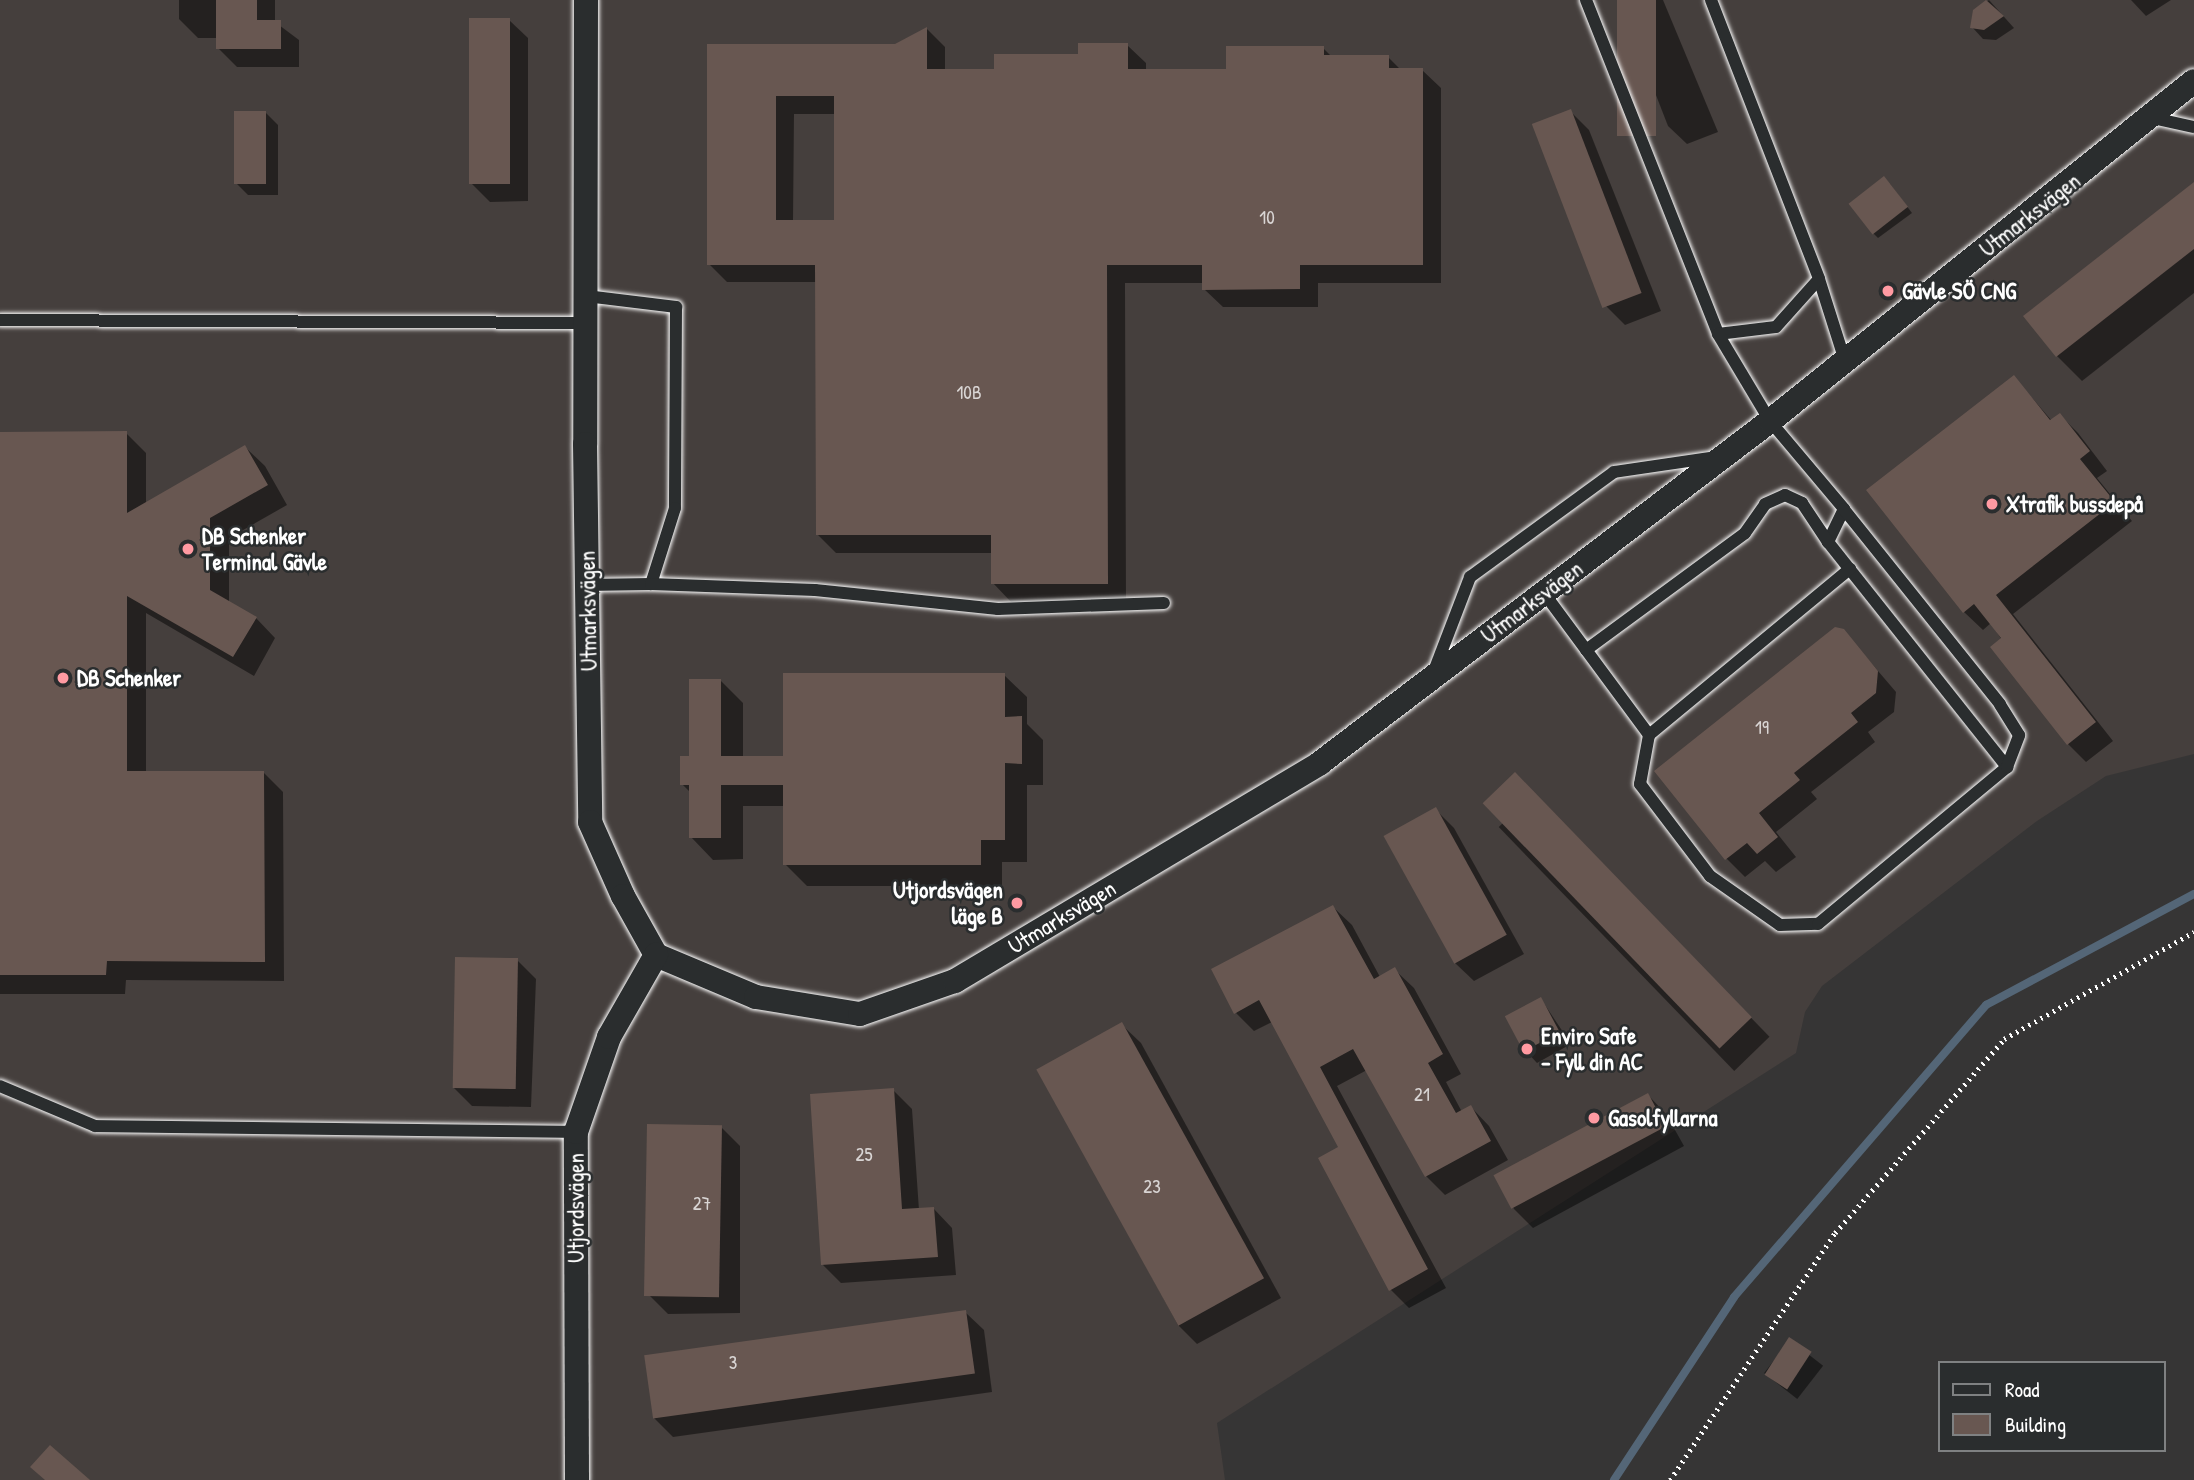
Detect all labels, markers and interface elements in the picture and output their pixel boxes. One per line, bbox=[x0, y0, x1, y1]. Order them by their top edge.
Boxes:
street label: Utmarksvägen bbox=[1974, 167, 2086, 263]
house number: 10 bbox=[1259, 207, 1275, 229]
place label: Gävle SÖ CNG bbox=[1902, 277, 2016, 305]
marker: Gävle SÖ CNG bbox=[1880, 283, 1896, 299]
house number: 10B bbox=[956, 382, 982, 404]
place label: Xtrafik bussdepå bbox=[2006, 490, 2143, 518]
marker: Xtrafik bussdepå bbox=[1984, 496, 2000, 512]
place label: DB Schenker Terminal Gävle bbox=[202, 522, 327, 576]
marker: DB Schenker Terminal Gävle bbox=[180, 541, 196, 557]
street label: Utmarksvägen bbox=[573, 551, 603, 671]
street label: Utmarksvägen bbox=[1476, 555, 1588, 649]
place label: DB Schenker bbox=[77, 664, 181, 692]
marker: DB Schenker bbox=[55, 670, 71, 686]
house number: 19 bbox=[1755, 717, 1769, 739]
street label: Utmarksvägen bbox=[1003, 874, 1121, 960]
place label: Utjordsvägen läge B bbox=[893, 876, 1003, 930]
marker: Utjordsvägen läge B bbox=[1009, 895, 1025, 911]
place label: Enviro Safe – Fyll din AC bbox=[1541, 1022, 1643, 1076]
marker: Enviro Safe – Fyll din AC bbox=[1519, 1041, 1535, 1057]
house number: 21 bbox=[1414, 1084, 1430, 1106]
place label: Gasolfyllarna bbox=[1608, 1104, 1717, 1132]
marker: Gasolfyllarna bbox=[1586, 1110, 1602, 1126]
house number: 25 bbox=[856, 1144, 872, 1166]
street label: Utjordsvägen bbox=[562, 1153, 590, 1263]
house number: 23 bbox=[1143, 1176, 1161, 1198]
house number: 27 bbox=[693, 1193, 711, 1215]
house number: 3 bbox=[729, 1352, 737, 1374]
legend bbox=[1938, 1361, 2166, 1452]
text: Road bbox=[2005, 1375, 2039, 1404]
text: Building bbox=[2005, 1410, 2066, 1439]

